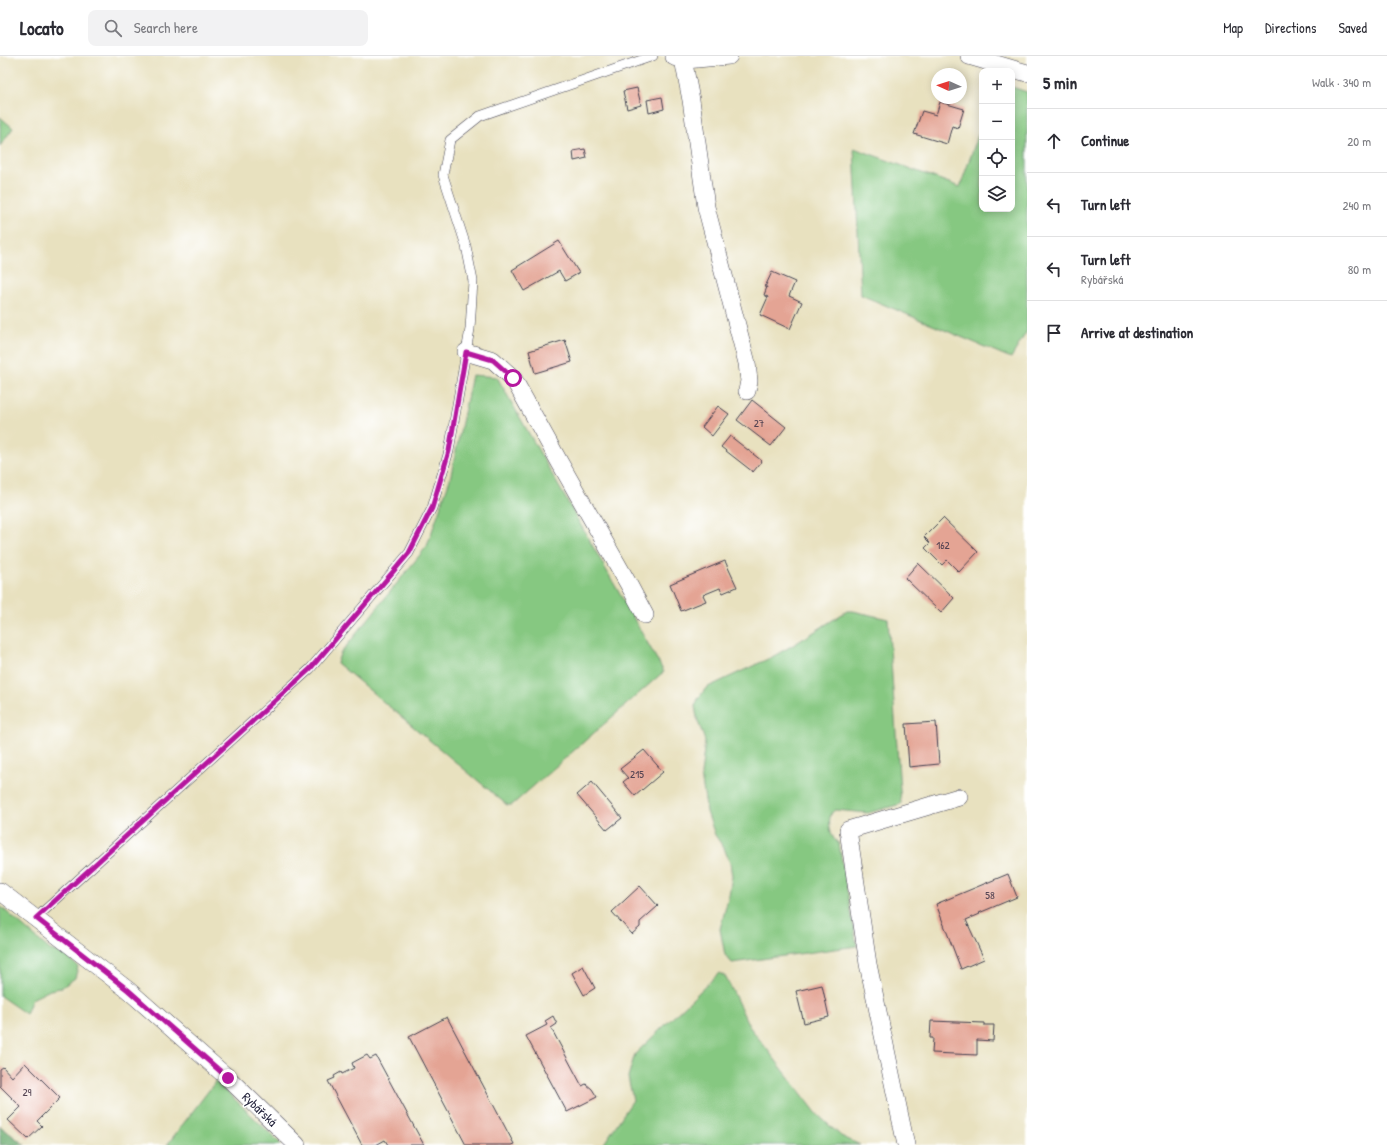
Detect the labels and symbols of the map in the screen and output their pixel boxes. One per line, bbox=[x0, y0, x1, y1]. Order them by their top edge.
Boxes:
north arrow bbox=[931, 68, 967, 104]
route start bbox=[504, 369, 522, 387]
house number: 27 bbox=[754, 416, 764, 430]
house number: 162 bbox=[936, 538, 950, 552]
house number: 215 bbox=[630, 767, 644, 781]
house number: 58 bbox=[985, 888, 995, 902]
route end bbox=[219, 1069, 237, 1087]
house number: 29 bbox=[22, 1085, 32, 1099]
street label: Rybářská bbox=[239, 1088, 281, 1130]

